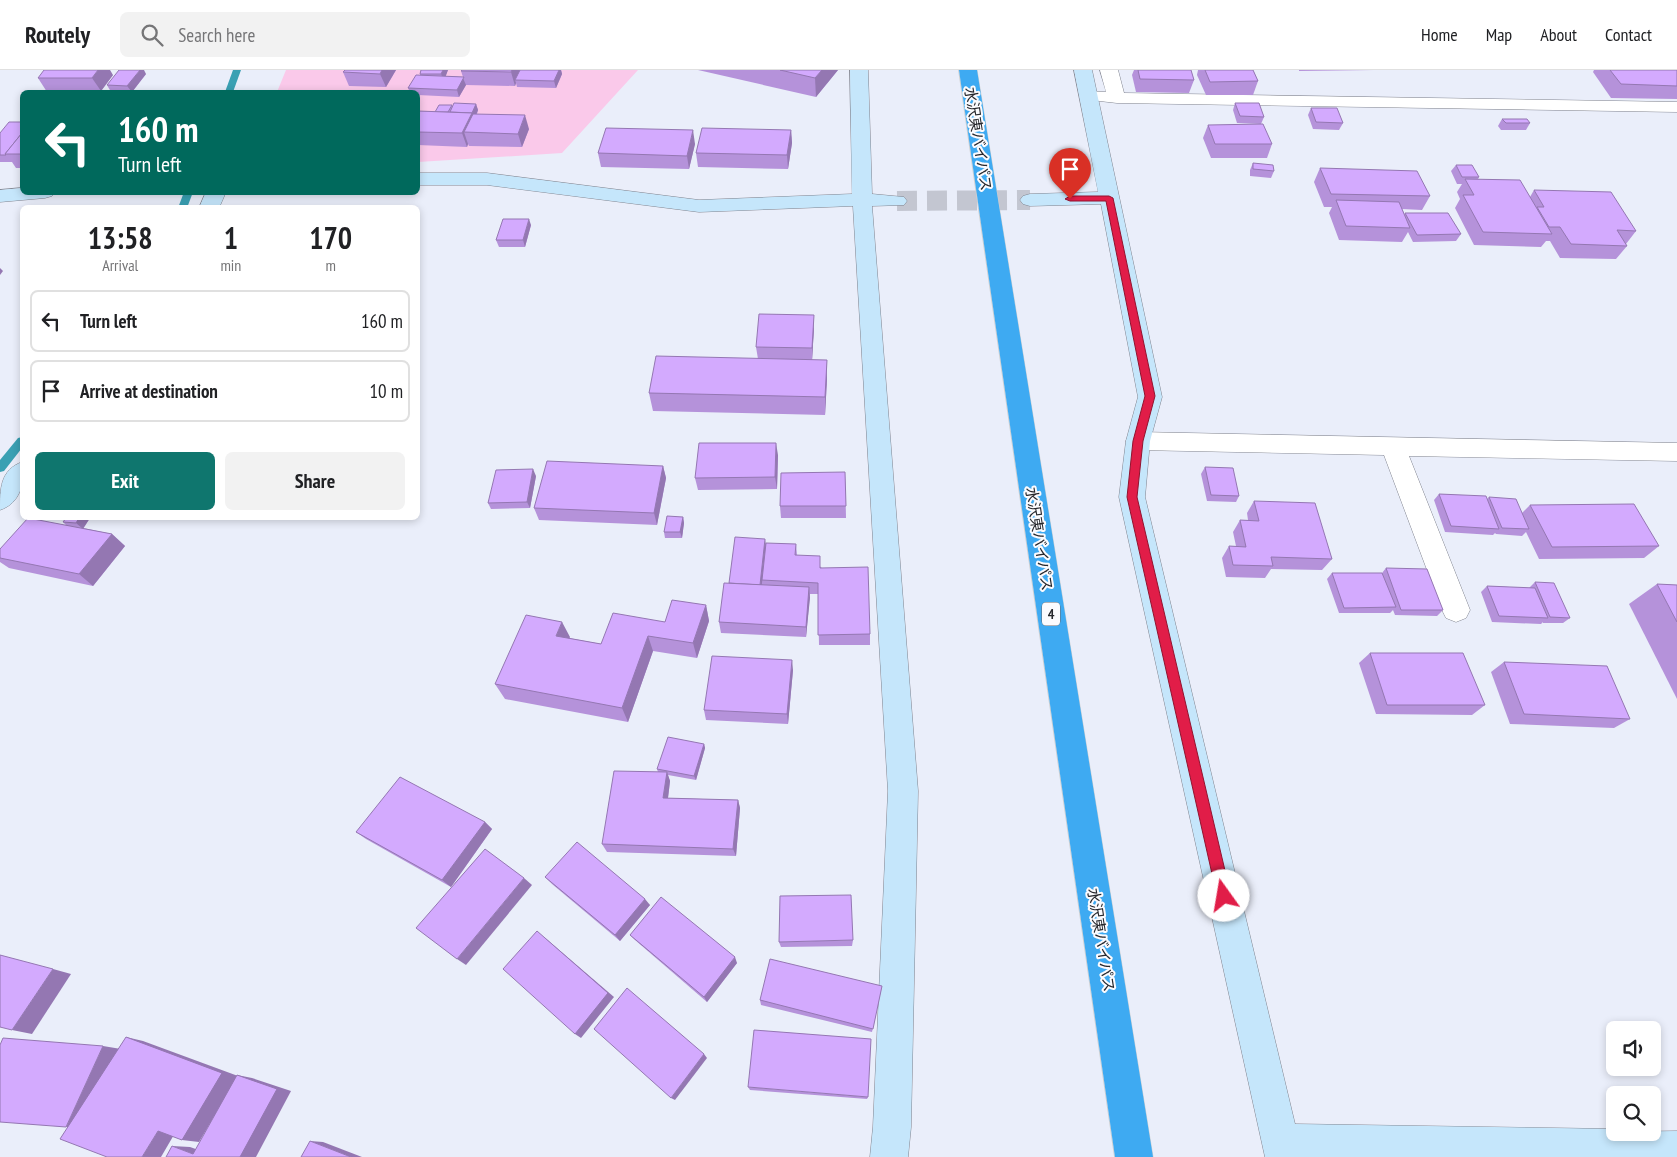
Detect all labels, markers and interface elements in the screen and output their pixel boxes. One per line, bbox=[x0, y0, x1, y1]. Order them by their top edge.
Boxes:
search box bbox=[120, 12, 470, 57]
text: Routely bbox=[25, 19, 90, 50]
icon: search bbox=[138, 21, 166, 49]
text: Search here bbox=[178, 23, 255, 47]
text: Home bbox=[1421, 23, 1458, 46]
text: Map bbox=[1486, 23, 1512, 46]
text: About bbox=[1540, 23, 1577, 46]
text: Contact bbox=[1605, 23, 1652, 46]
street label: 水沢東バイパス bbox=[961, 86, 996, 192]
text: 160 m bbox=[118, 106, 199, 152]
icon: left bbox=[35, 110, 100, 175]
pin bbox=[1049, 148, 1091, 199]
text: Turn left bbox=[118, 150, 182, 178]
icon: arrive bbox=[1056, 155, 1084, 183]
text: 13:58 bbox=[88, 218, 153, 257]
text: 1 bbox=[224, 218, 238, 257]
text: 170 bbox=[309, 218, 352, 257]
text: Arrival bbox=[102, 255, 138, 275]
text: min bbox=[220, 255, 241, 275]
text: m bbox=[325, 255, 336, 275]
icon: left bbox=[37, 307, 65, 335]
text: Turn left bbox=[80, 309, 137, 333]
text: 160 m bbox=[361, 309, 403, 333]
icon: arrive bbox=[37, 377, 65, 405]
text: Arrive at destination bbox=[80, 379, 218, 403]
text: 10 m bbox=[370, 379, 403, 403]
button: Exit bbox=[35, 452, 215, 510]
button: Share bbox=[225, 452, 405, 510]
street label: 水沢東バイパス bbox=[1022, 486, 1057, 592]
road number: 4 bbox=[1042, 602, 1060, 626]
position arrow bbox=[1197, 869, 1249, 921]
street label: 水沢東バイパス bbox=[1084, 887, 1119, 993]
map controls bbox=[1606, 1021, 1661, 1141]
button: sound bbox=[1606, 1021, 1661, 1076]
button: search bbox=[1606, 1086, 1661, 1141]

